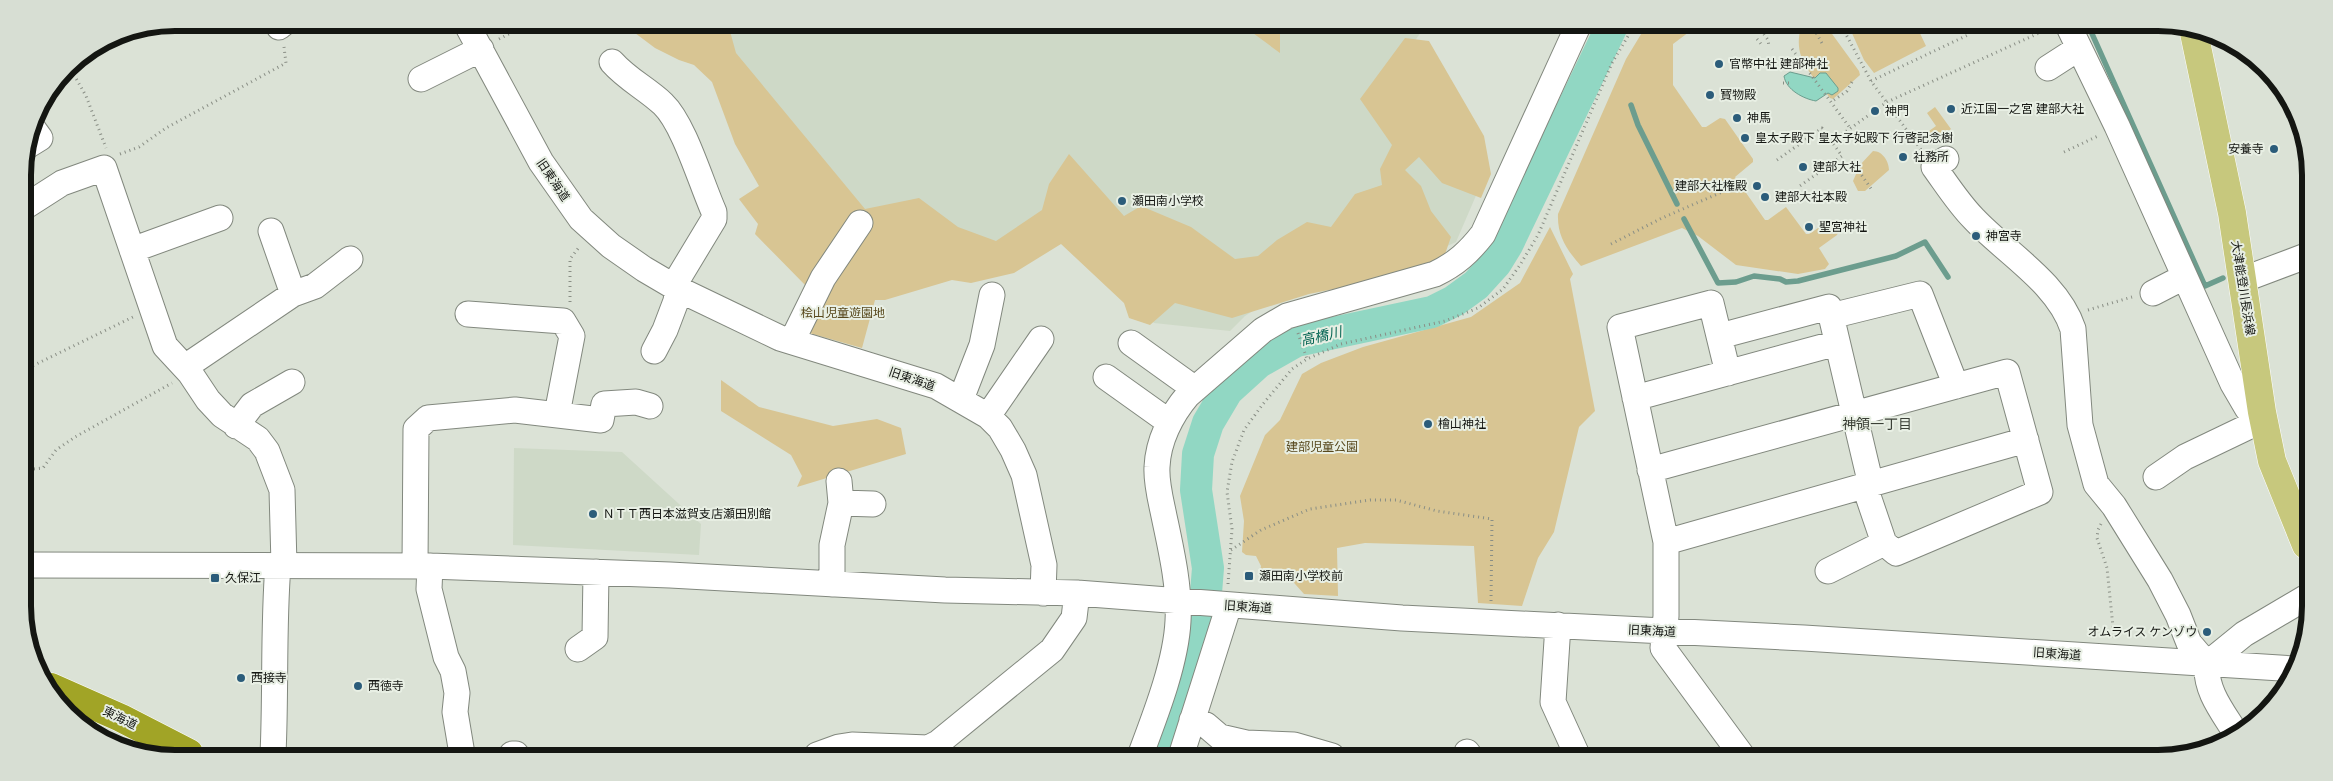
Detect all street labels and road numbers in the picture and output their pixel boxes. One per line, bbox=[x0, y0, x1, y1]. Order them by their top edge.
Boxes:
street label: 旧東海道 bbox=[534, 156, 572, 204]
street label: 大津能登川長浜線 bbox=[2229, 239, 2257, 337]
street label: 旧東海道 bbox=[887, 365, 937, 393]
street label: 旧東海道 bbox=[1224, 598, 1272, 616]
street label: 旧東海道 bbox=[1628, 623, 1676, 639]
street label: 旧東海道 bbox=[2033, 645, 2081, 663]
street label: 東海道 bbox=[101, 704, 139, 732]

